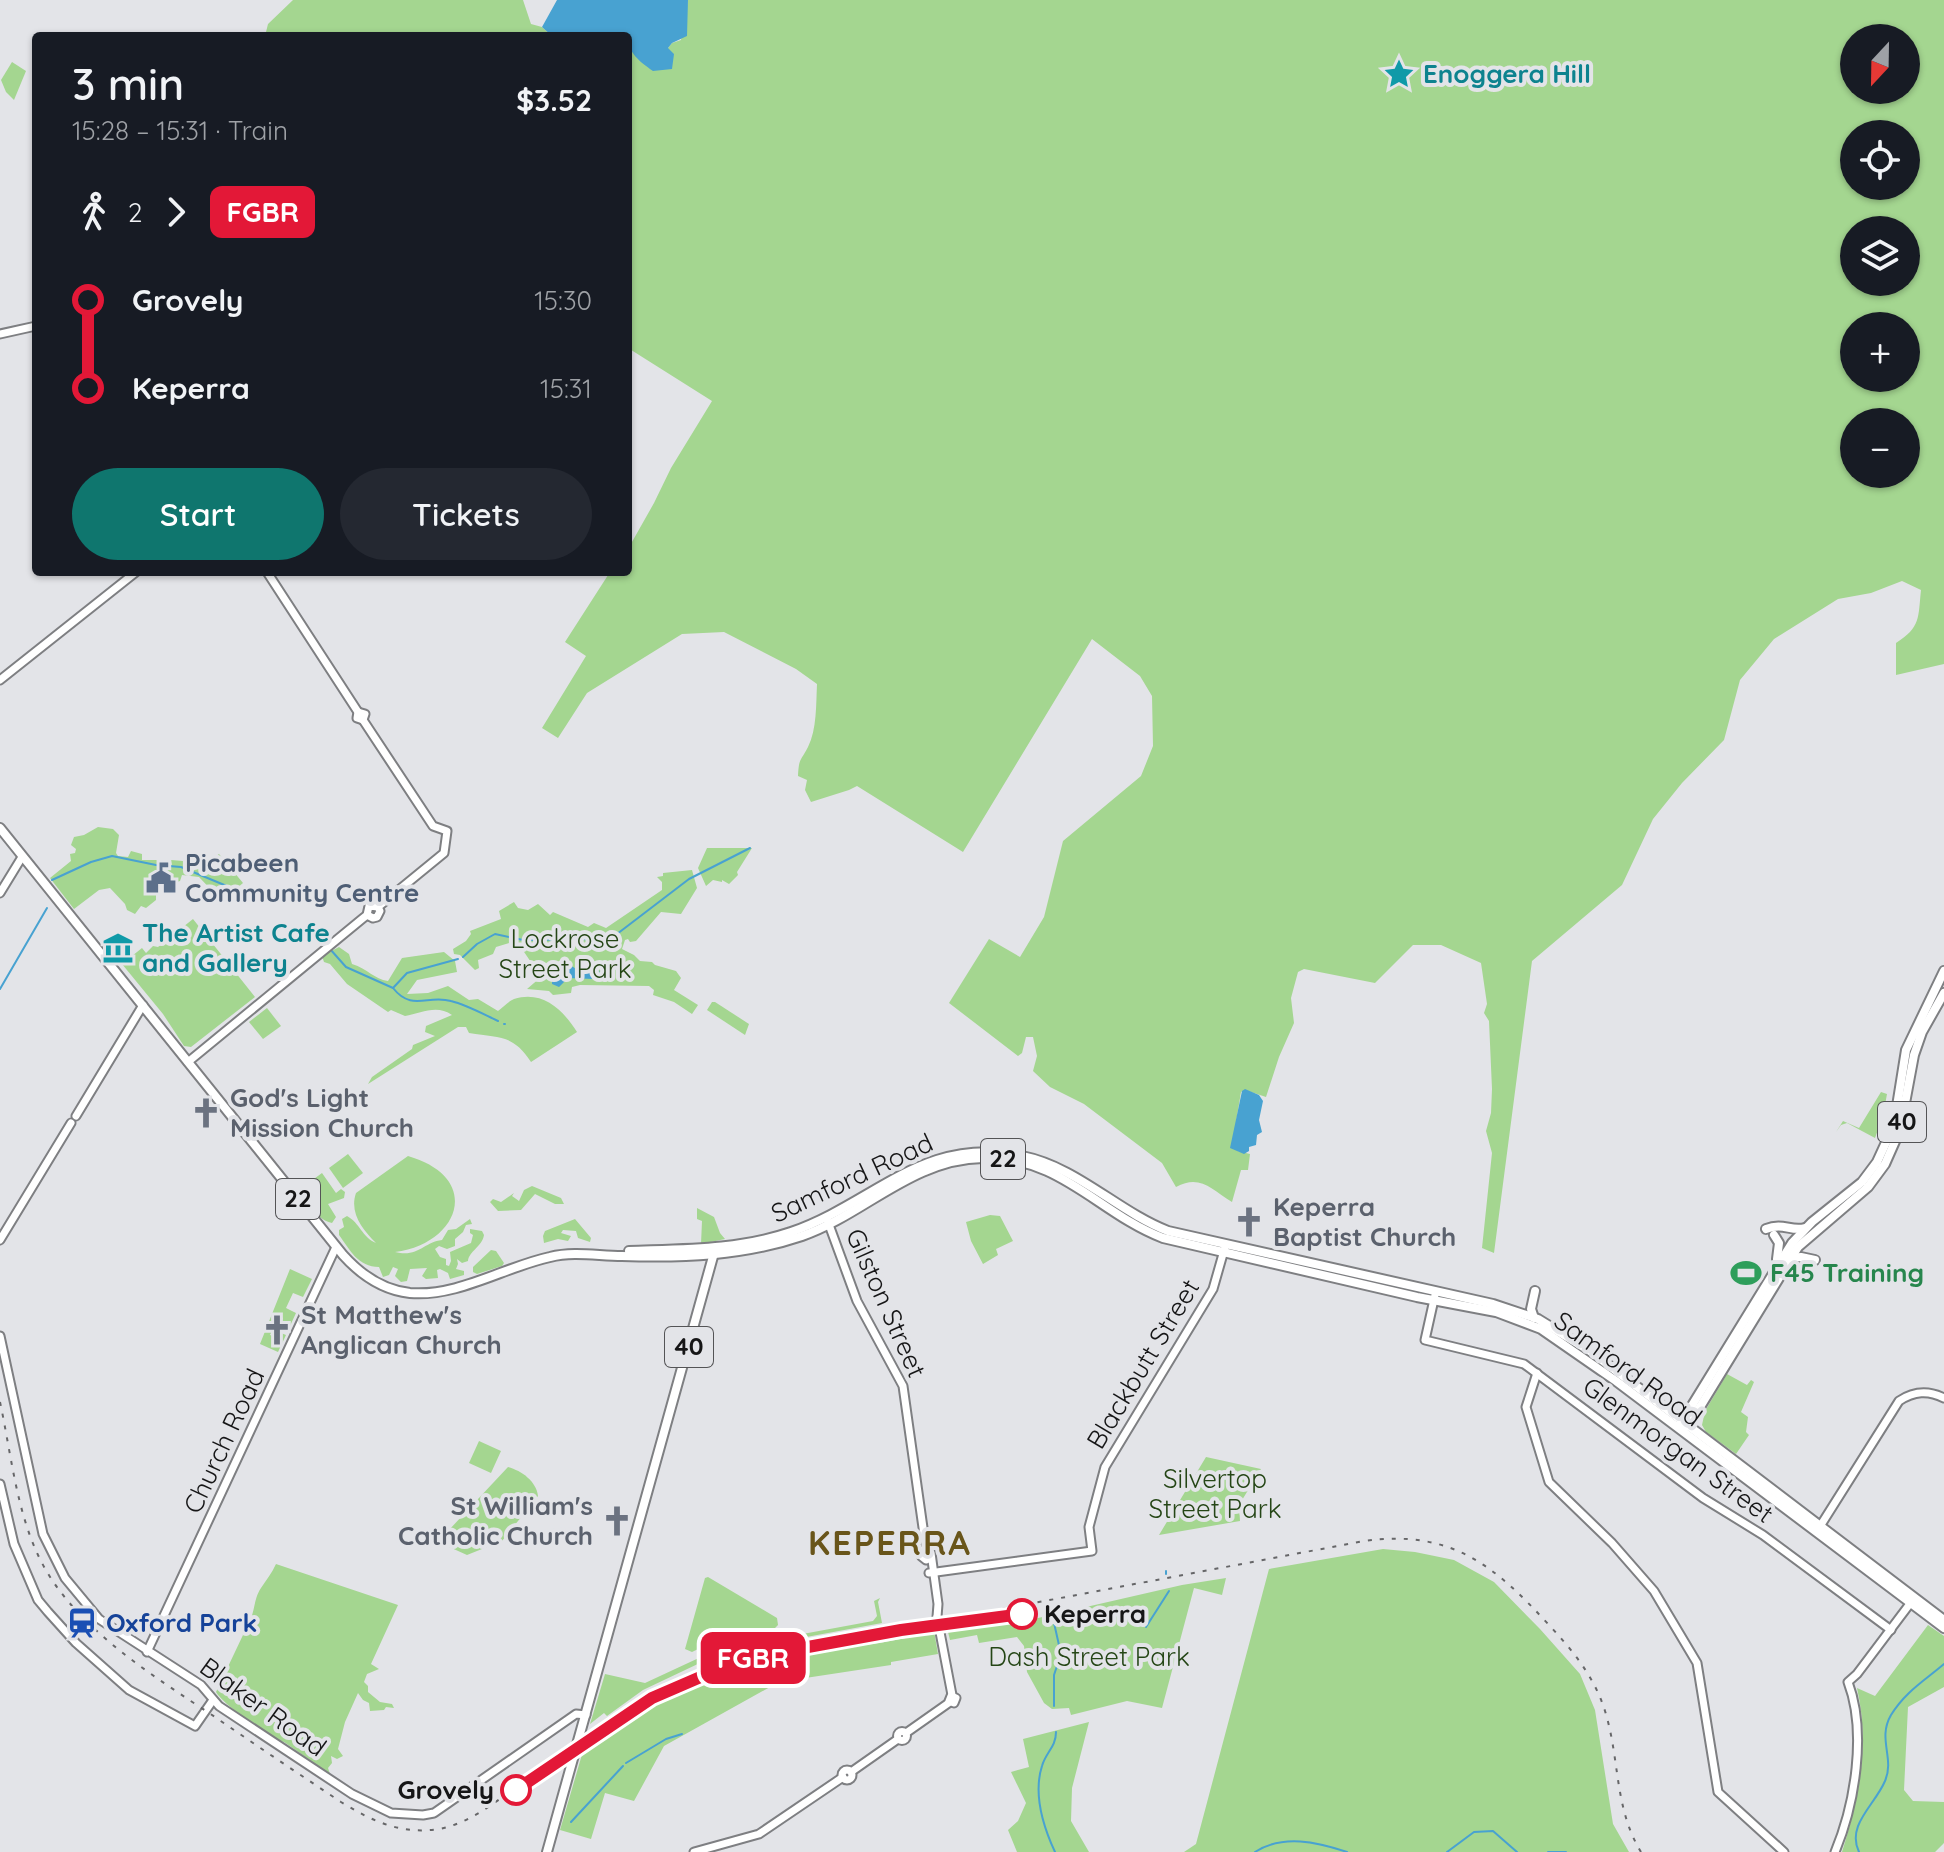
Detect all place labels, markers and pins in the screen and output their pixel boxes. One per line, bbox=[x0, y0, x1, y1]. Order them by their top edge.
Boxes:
place icon: Enoggera Hill bbox=[1382, 57, 1416, 91]
place label: Enoggera Hill bbox=[1423, 57, 1591, 90]
place label: Picabeen Community Centre bbox=[185, 846, 419, 909]
public building icon: Picabeen Community Centre bbox=[144, 861, 178, 895]
place label: The Artist Cafe and Gallery bbox=[142, 916, 330, 979]
museum icon: The Artist Cafe and Gallery bbox=[101, 931, 135, 965]
place label: God's Light Mission Church bbox=[230, 1081, 414, 1144]
church icon: God's Light Mission Church bbox=[189, 1096, 223, 1130]
place label: Keperra Baptist Church bbox=[1273, 1190, 1456, 1253]
church icon: Keperra Baptist Church bbox=[1232, 1205, 1266, 1239]
sports icon: F45 Training bbox=[1729, 1256, 1763, 1290]
place label: F45 Training bbox=[1770, 1256, 1924, 1289]
place label: St Matthew's Anglican Church bbox=[301, 1298, 502, 1361]
church icon: St Matthew's Anglican Church bbox=[260, 1313, 294, 1347]
place label: St William's Catholic Church bbox=[398, 1489, 593, 1552]
church icon: St William's Catholic Church bbox=[600, 1504, 634, 1538]
place label: Keperra bbox=[1044, 1597, 1146, 1630]
marker: Keperra bbox=[1007, 1599, 1037, 1629]
station icon: Oxford Park bbox=[65, 1606, 99, 1640]
place label: Oxford Park bbox=[106, 1606, 257, 1639]
place label: Grovely bbox=[397, 1773, 494, 1806]
marker: Grovely bbox=[501, 1775, 531, 1805]

